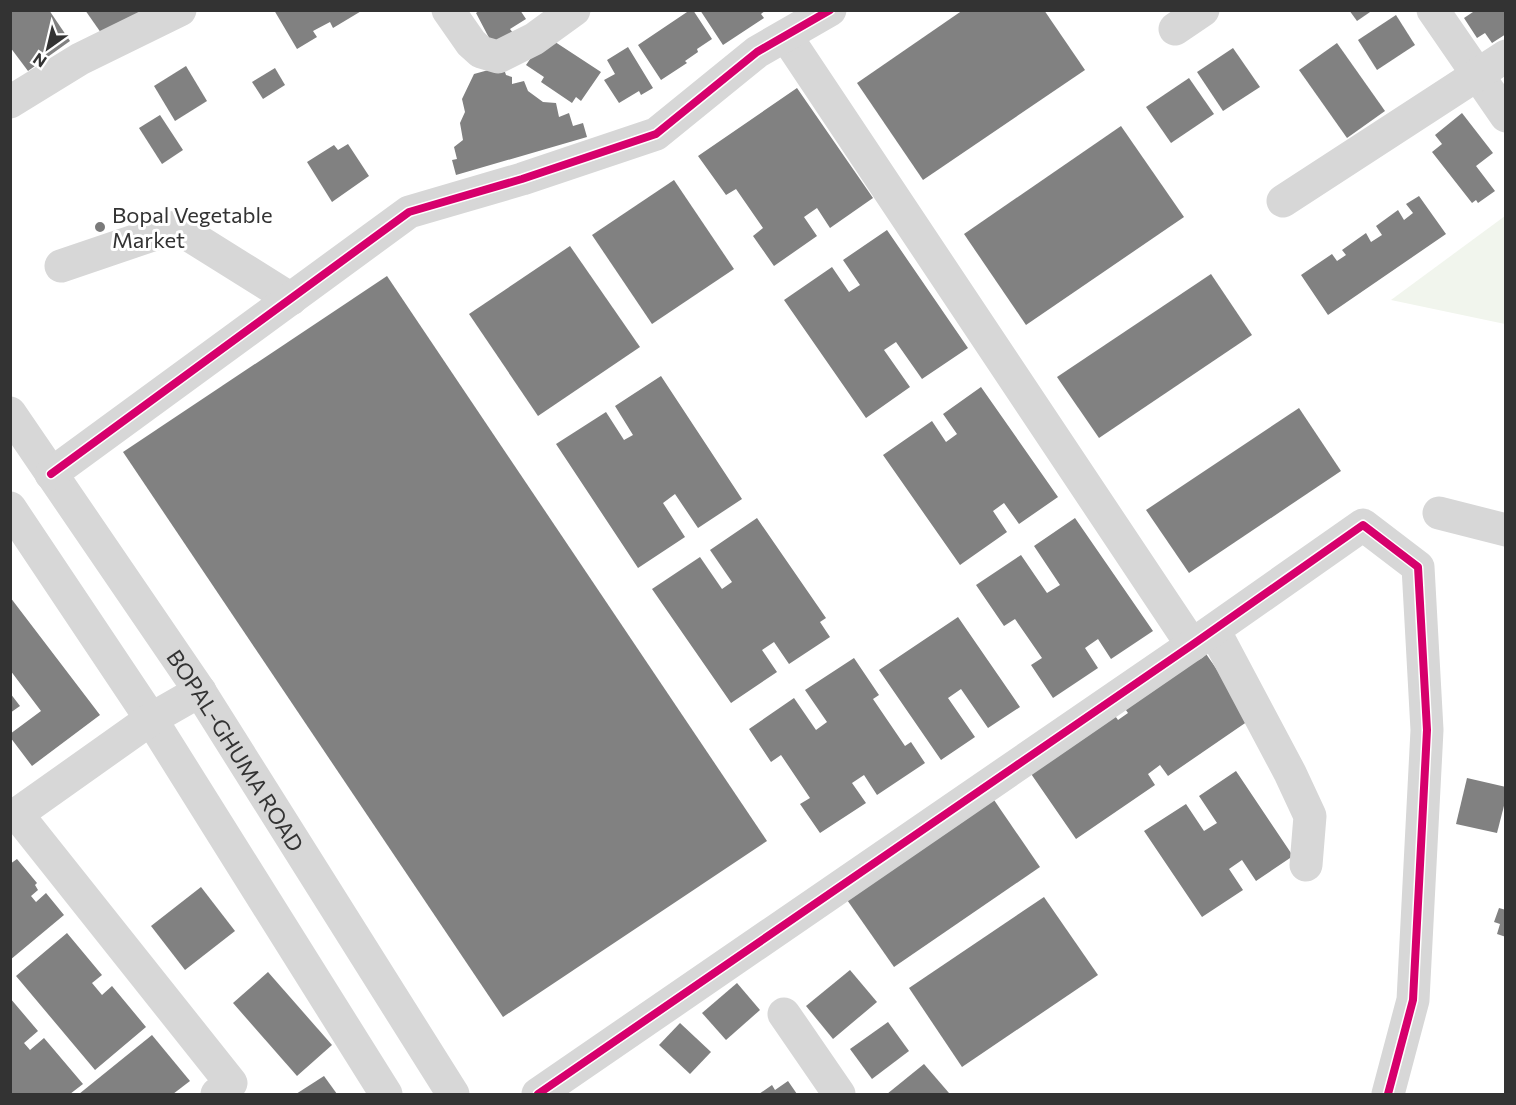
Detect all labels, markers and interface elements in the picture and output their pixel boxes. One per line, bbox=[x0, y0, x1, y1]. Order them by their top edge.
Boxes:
north arrow bbox=[18, 18, 78, 78]
text: N bbox=[29, 50, 50, 72]
place label: Bopal Vegetable Market bbox=[112, 201, 273, 253]
marker: Bopal Vegetable Market bbox=[93, 220, 107, 234]
street label: BOPAL-GHUMA ROAD bbox=[162, 644, 310, 856]

